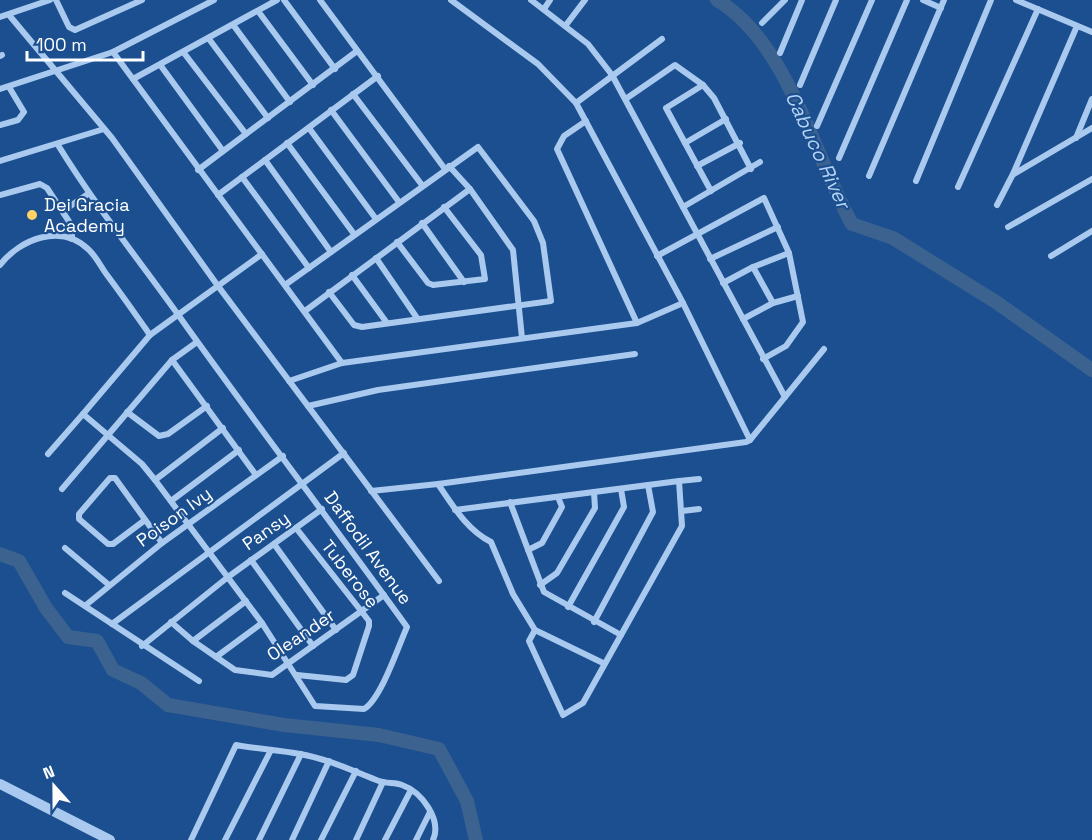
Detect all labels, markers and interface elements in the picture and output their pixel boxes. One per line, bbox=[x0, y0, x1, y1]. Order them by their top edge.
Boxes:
scale bar bbox=[27, 24, 142, 62]
text: 100 m bbox=[36, 33, 87, 56]
water label: Cabuco River bbox=[780, 87, 857, 215]
place label: Dei Gracia Academy bbox=[44, 193, 130, 237]
marker: Dei Gracia Academy bbox=[25, 208, 39, 222]
street label: Poison Ivy bbox=[132, 482, 216, 552]
street label: Daffodil Avenue bbox=[320, 487, 417, 609]
street label: Pansy bbox=[238, 506, 294, 555]
street label: Tuberose bbox=[317, 535, 384, 612]
street label: Oleander bbox=[262, 603, 339, 666]
north arrow bbox=[24, 756, 84, 816]
text: N bbox=[40, 761, 58, 784]

